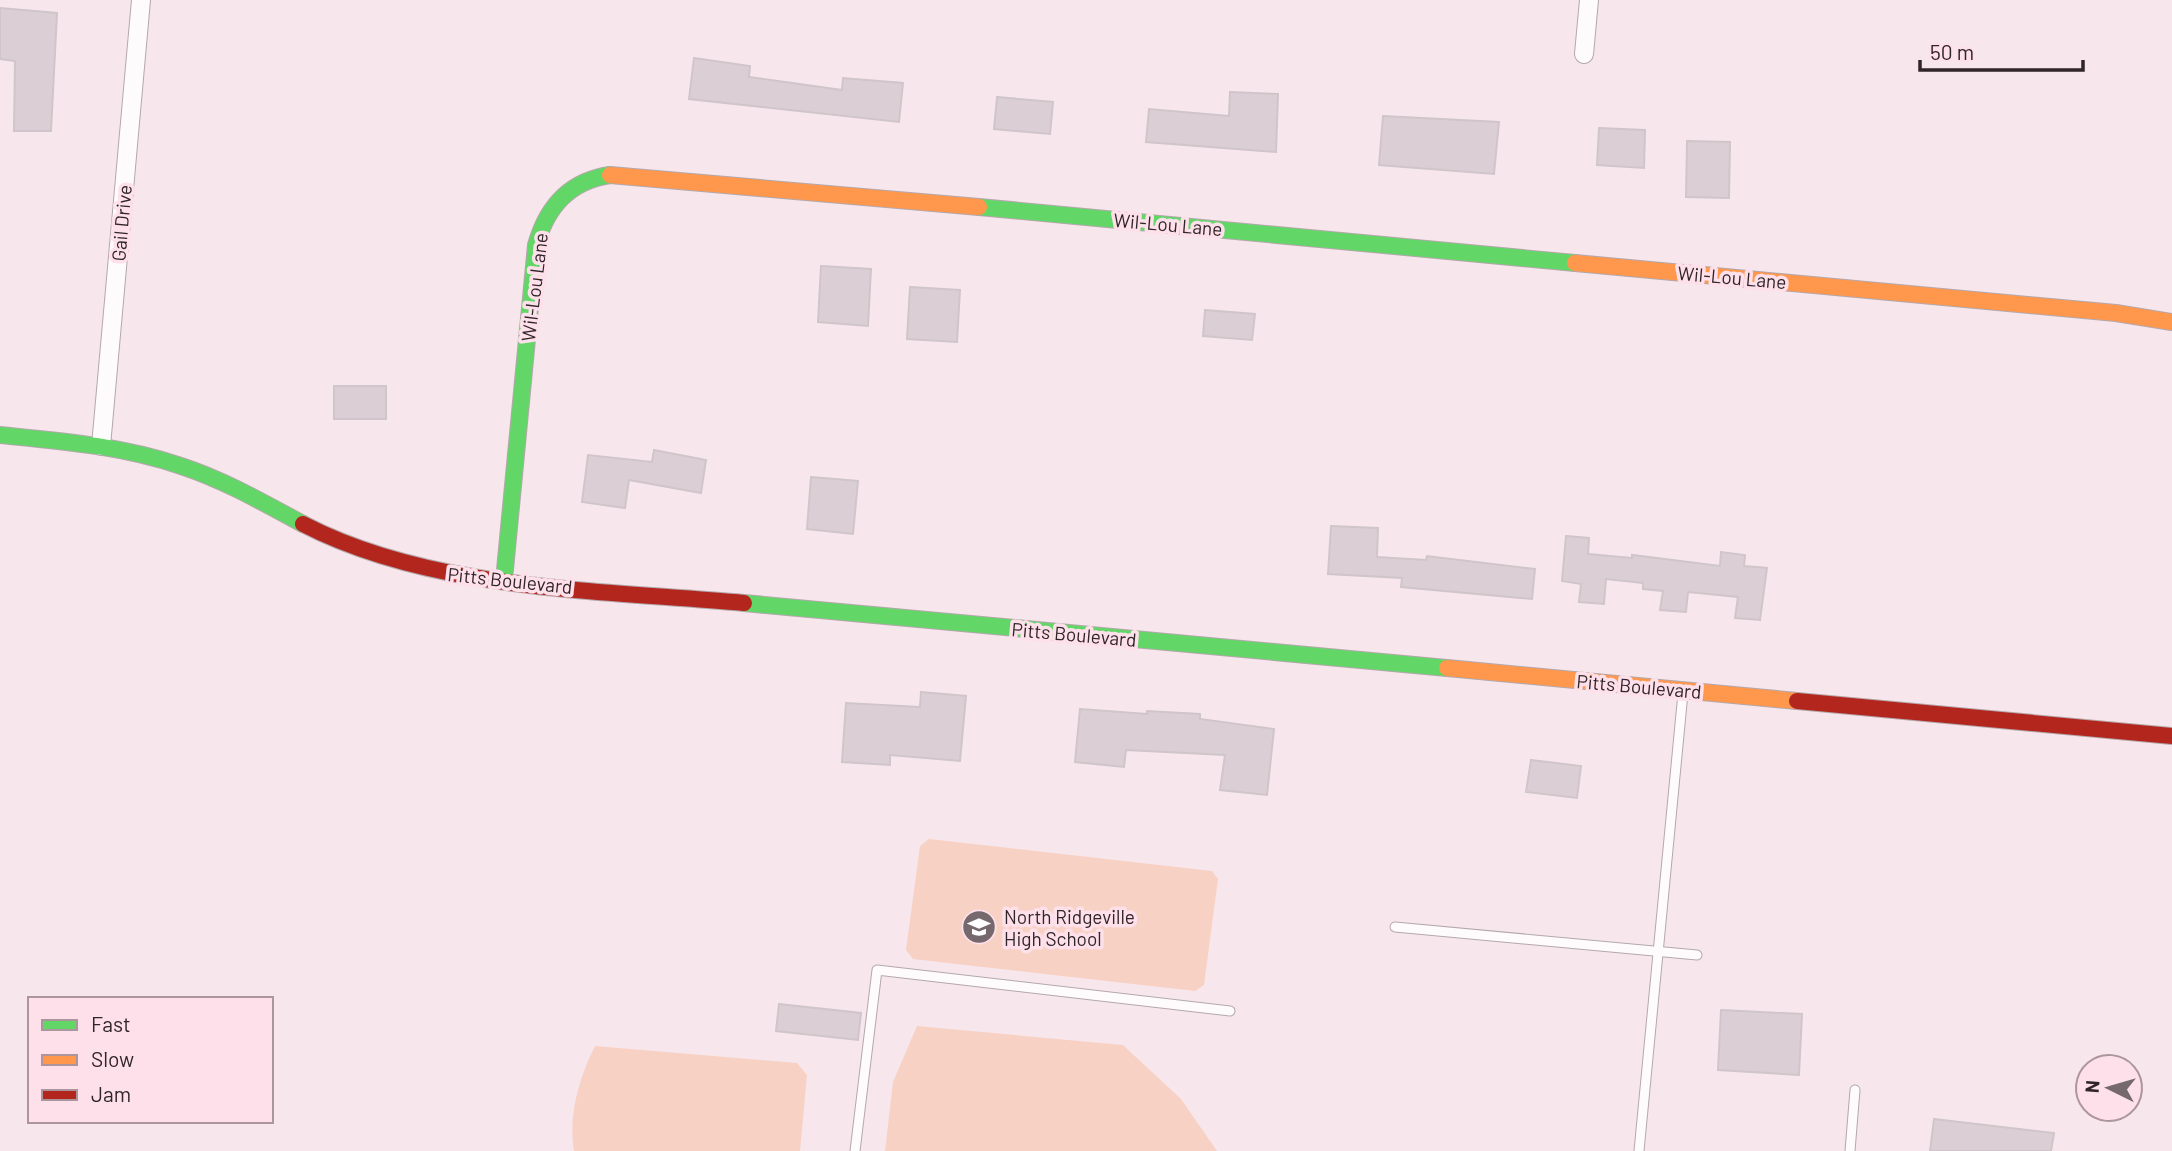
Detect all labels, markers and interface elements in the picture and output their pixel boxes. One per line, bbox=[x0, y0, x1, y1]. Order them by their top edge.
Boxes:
scale bar bbox=[1920, 28, 2083, 72]
text: 50 m bbox=[1930, 39, 1974, 64]
street label: Gail Drive bbox=[106, 184, 136, 262]
street label: Wil-Lou Lane bbox=[1113, 208, 1223, 240]
street label: Wil-Lou Lane bbox=[516, 231, 552, 343]
street label: Wil-Lou Lane bbox=[1677, 261, 1787, 293]
street label: Pitts Boulevard bbox=[446, 562, 574, 598]
street label: Pitts Boulevard bbox=[1011, 617, 1137, 651]
street label: Pitts Boulevard bbox=[1576, 669, 1702, 703]
place label: North Ridgeville High School bbox=[1004, 905, 1135, 950]
school or university icon: North Ridgeville High School bbox=[960, 908, 998, 946]
legend bbox=[28, 997, 273, 1123]
text: Fast bbox=[91, 1011, 131, 1036]
text: Slow bbox=[91, 1046, 134, 1071]
north arrow bbox=[2074, 1053, 2144, 1123]
text: N bbox=[2080, 1079, 2104, 1094]
text: Jam bbox=[91, 1081, 131, 1106]

